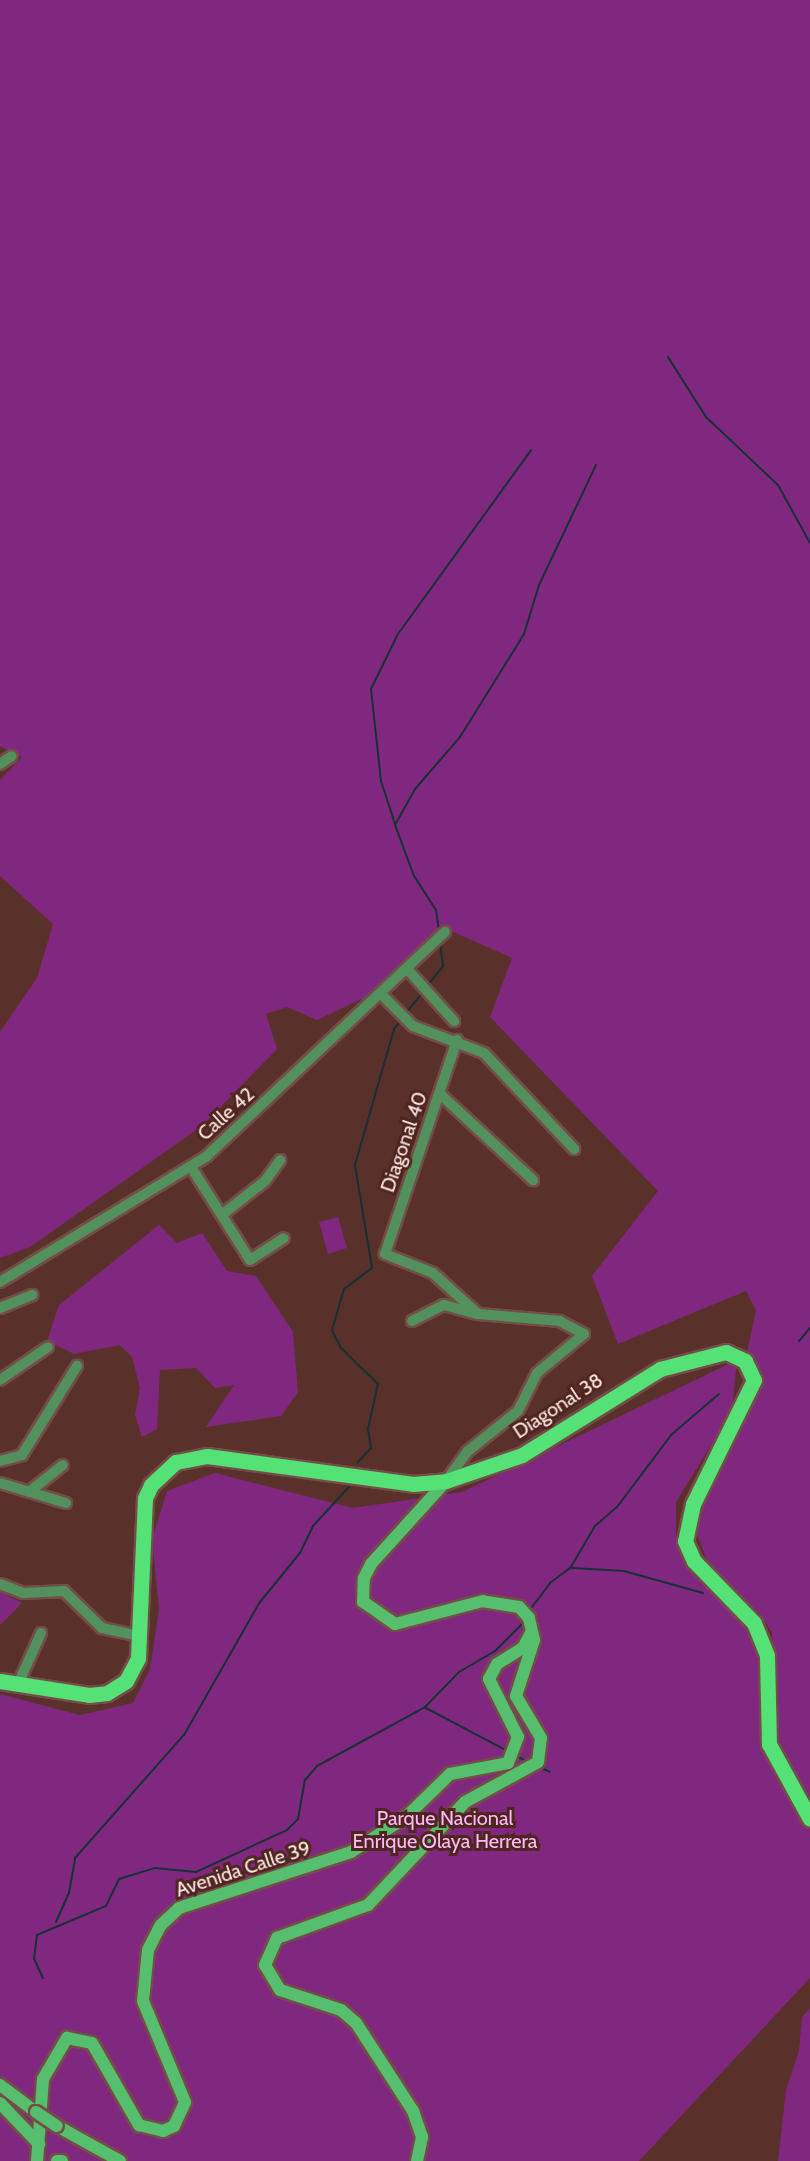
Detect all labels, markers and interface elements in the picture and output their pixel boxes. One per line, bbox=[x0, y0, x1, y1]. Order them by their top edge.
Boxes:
street label: Calle 42 bbox=[193, 1082, 259, 1146]
street label: Diagonal 40 bbox=[376, 1089, 432, 1195]
street label: Diagonal 38 bbox=[509, 1368, 607, 1444]
park label: Parque Nacional Enrique Olaya Herrera bbox=[353, 1806, 537, 1853]
street label: Avenida Calle 39 bbox=[173, 1836, 313, 1902]

